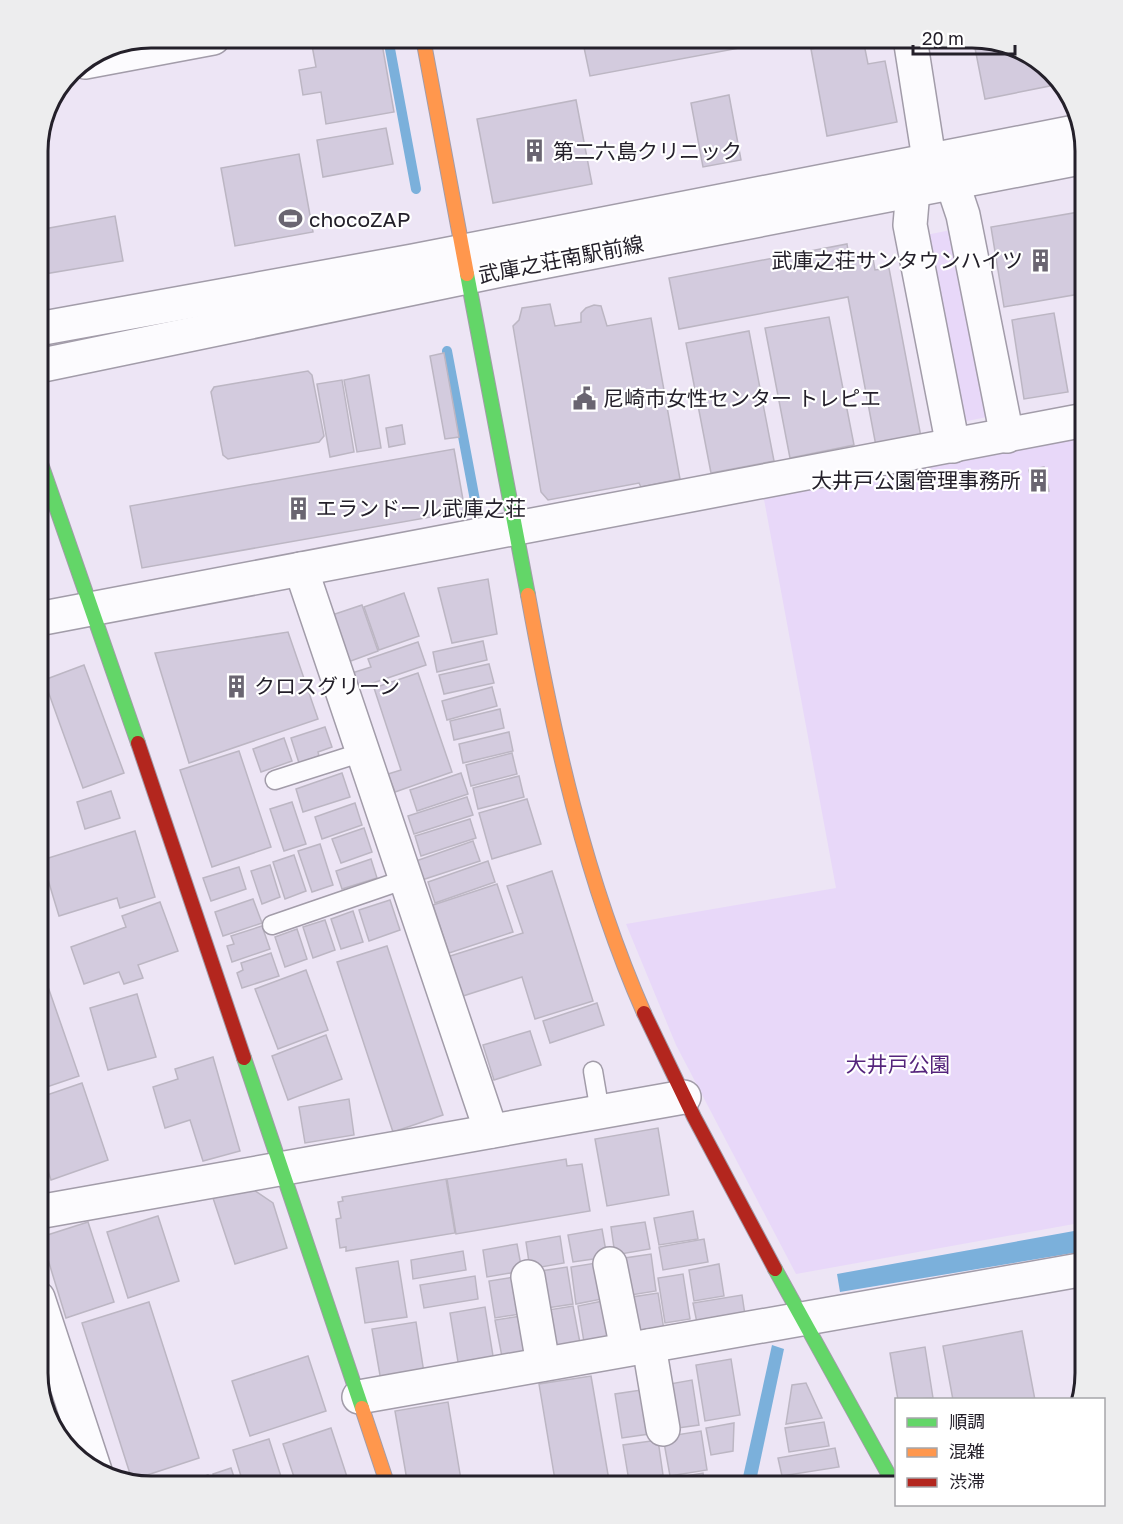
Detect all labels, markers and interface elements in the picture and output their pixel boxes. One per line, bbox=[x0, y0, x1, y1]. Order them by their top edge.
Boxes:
scale bar bbox=[913, 18, 1015, 56]
text: 20 m bbox=[922, 27, 964, 49]
building icon: 第二六島クリニック bbox=[522, 138, 548, 164]
place label: 第二六島クリニック bbox=[553, 138, 742, 164]
sports icon: chocoZAP bbox=[278, 206, 304, 232]
place label: chocoZAP bbox=[309, 206, 410, 232]
street label: 武庫之荘南駅前線 bbox=[476, 230, 646, 288]
place label: 武庫之荘サンタウンハイツ bbox=[771, 247, 1023, 273]
building icon: 武庫之荘サンタウンハイツ bbox=[1028, 247, 1054, 273]
public building icon: 尼崎市女性センター トレピエ bbox=[572, 385, 598, 411]
place label: 尼崎市女性センター トレピエ bbox=[603, 385, 881, 411]
place label: 大井戸公園管理事務所 bbox=[811, 467, 1021, 493]
building icon: 大井戸公園管理事務所 bbox=[1026, 467, 1052, 493]
building icon: エランドール武庫之荘 bbox=[285, 495, 311, 521]
place label: エランドール武庫之荘 bbox=[316, 495, 526, 521]
building icon: クロスグリーン bbox=[223, 673, 249, 699]
place label: クロスグリーン bbox=[254, 673, 400, 699]
park label: 大井戸公園 bbox=[846, 1051, 951, 1077]
legend bbox=[895, 1398, 1105, 1506]
text: 順調 bbox=[949, 1410, 985, 1432]
text: 混雑 bbox=[949, 1440, 985, 1462]
text: 渋滞 bbox=[949, 1470, 985, 1492]

